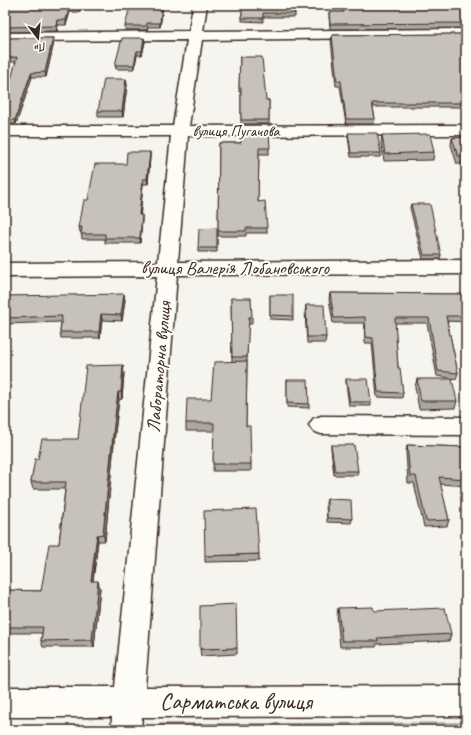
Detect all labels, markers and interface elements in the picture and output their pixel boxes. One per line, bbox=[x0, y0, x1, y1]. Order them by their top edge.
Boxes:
north arrow bbox=[18, 18, 58, 58]
text: Пн bbox=[32, 39, 48, 56]
street label: вулиця Пугачова bbox=[192, 121, 281, 141]
street label: вулиця Валерія Лобановського bbox=[141, 256, 330, 280]
street label: Лабораторна вулиця bbox=[141, 299, 177, 433]
street label: Сарматська вулиця bbox=[160, 687, 314, 716]

